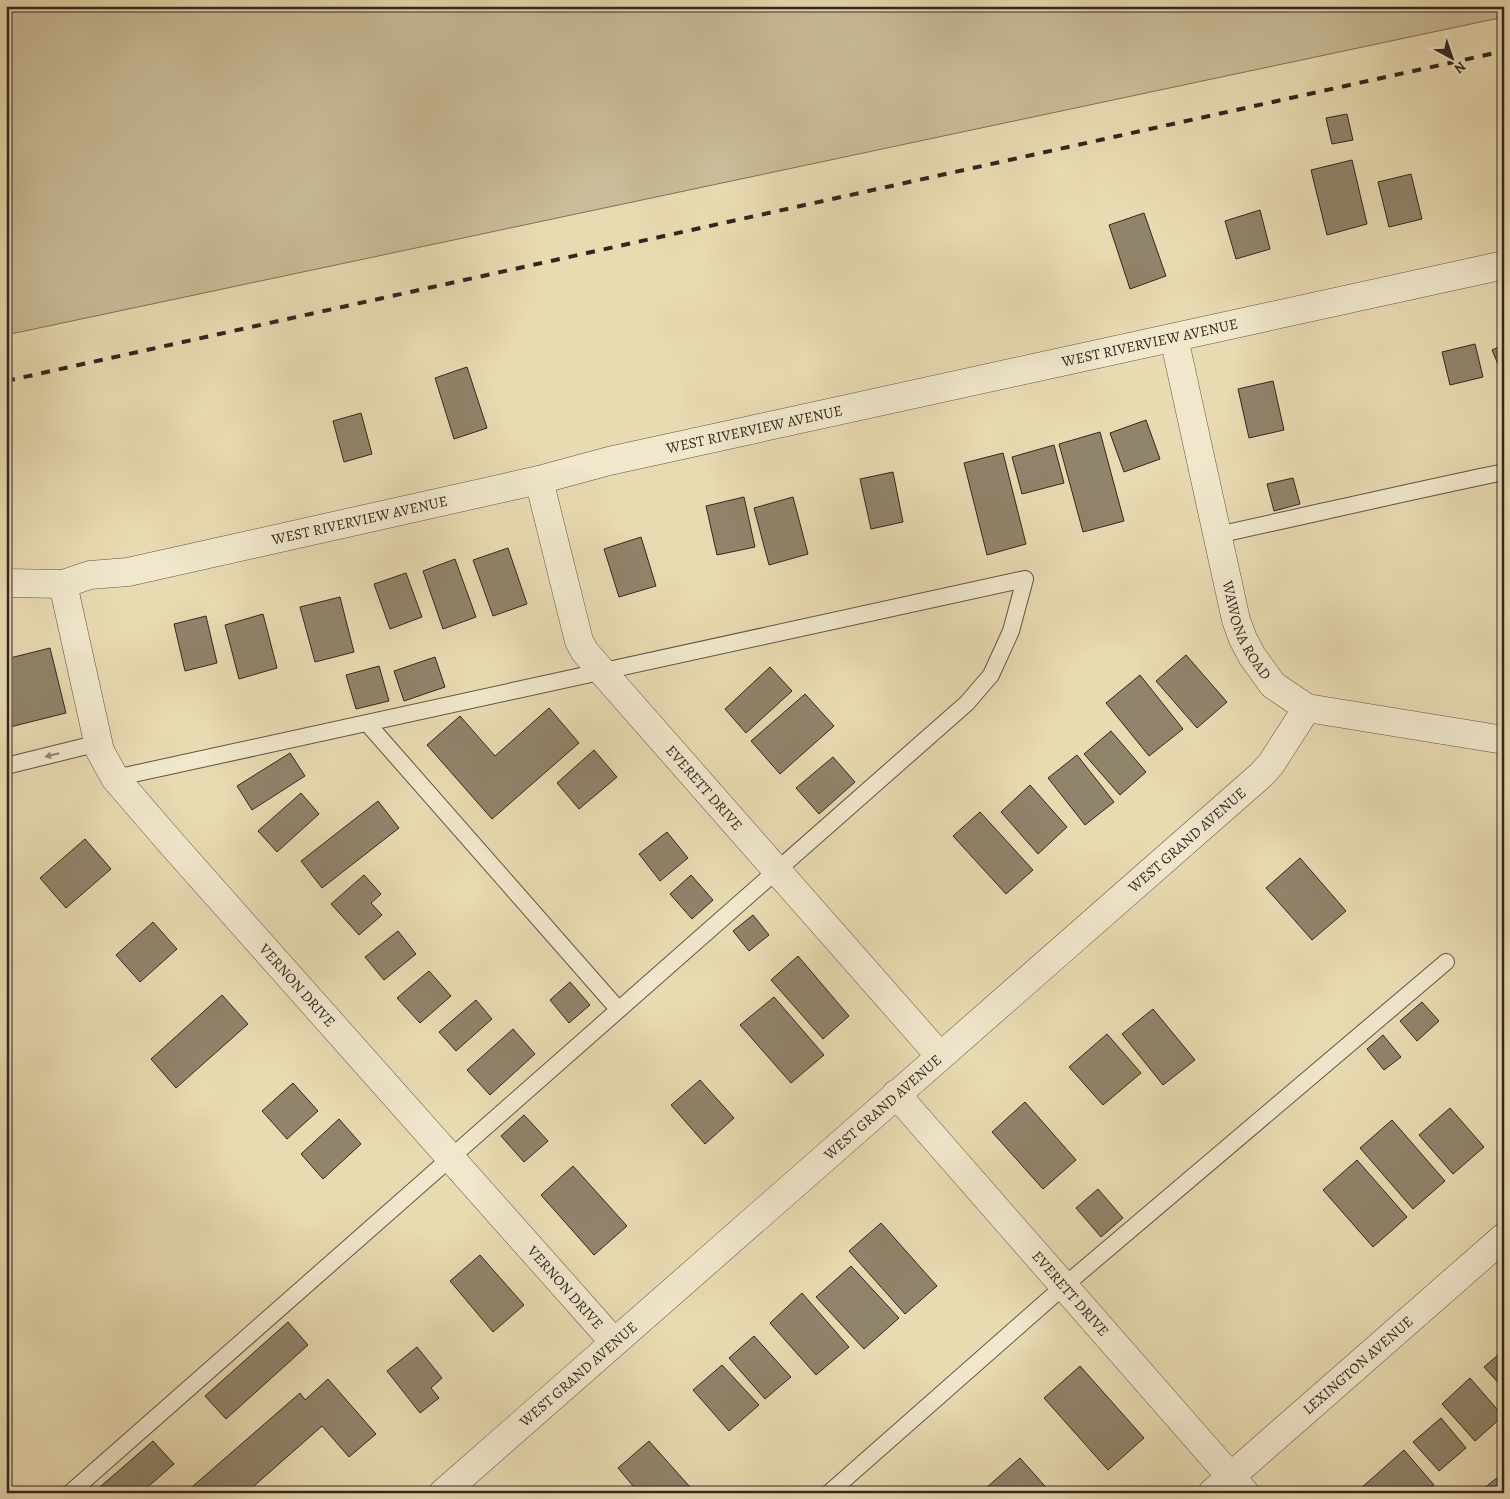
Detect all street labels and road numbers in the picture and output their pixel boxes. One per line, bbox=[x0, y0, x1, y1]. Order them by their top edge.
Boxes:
street label: WEST RIVERVIEW AVENUE bbox=[1059, 314, 1240, 372]
street label: WEST RIVERVIEW AVENUE bbox=[663, 400, 844, 458]
street label: WEST RIVERVIEW AVENUE bbox=[269, 491, 450, 550]
street label: WAWONA ROAD bbox=[1217, 578, 1276, 684]
street label: EVERETT DRIVE bbox=[661, 741, 747, 835]
street label: WEST GRAND AVENUE bbox=[1123, 783, 1250, 898]
street label: VERNON DRIVE bbox=[254, 939, 340, 1031]
street label: WEST GRAND AVENUE bbox=[819, 1050, 946, 1165]
street label: VERNON DRIVE bbox=[522, 1241, 608, 1333]
street label: EVERETT DRIVE bbox=[1028, 1246, 1113, 1341]
street label: LEXINGTON AVENUE bbox=[1298, 1311, 1417, 1419]
street label: WEST GRAND AVENUE bbox=[514, 1317, 641, 1432]

